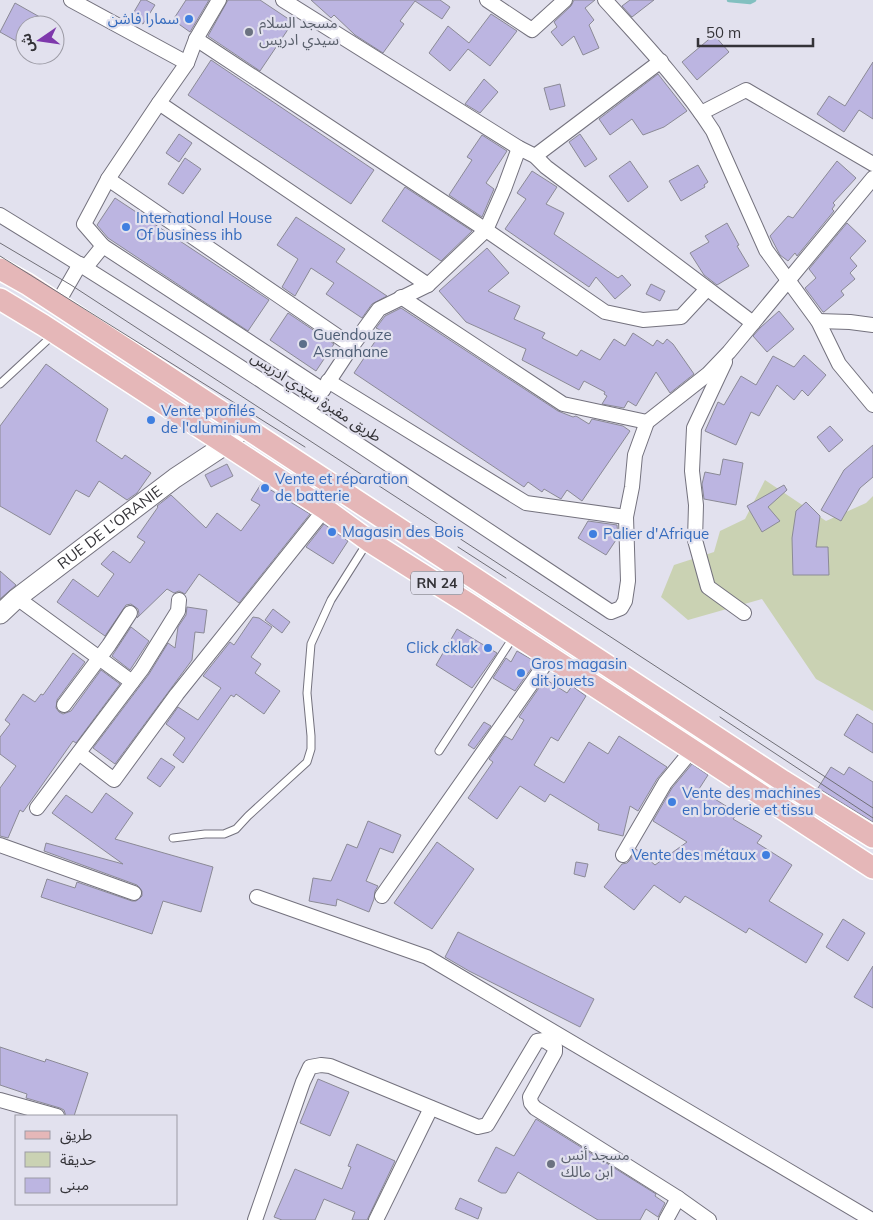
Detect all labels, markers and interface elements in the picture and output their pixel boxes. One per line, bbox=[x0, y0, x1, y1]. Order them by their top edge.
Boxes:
place label: سمارا فاشن bbox=[108, 9, 179, 28]
marker: سمارا فاشن bbox=[183, 13, 195, 25]
place label: مسجد السلام سيدي ادريس bbox=[259, 13, 339, 51]
north arrow bbox=[15, 15, 65, 65]
scale bar bbox=[698, 15, 813, 47]
text: 50 m bbox=[706, 23, 741, 42]
marker: مسجد السلام سيدي ادريس bbox=[243, 26, 255, 38]
text: ش bbox=[16, 32, 38, 54]
place label: International House Of business ihb bbox=[136, 208, 272, 244]
marker: International House Of business ihb bbox=[120, 221, 132, 233]
place label: Guendouze Asmahane bbox=[313, 325, 392, 361]
marker: Guendouze Asmahane bbox=[297, 338, 309, 350]
street label: طريق مقبرة سيدي ادريس bbox=[246, 347, 385, 448]
place label: Vente profilés de l'aluminium bbox=[161, 401, 261, 437]
marker: Vente profilés de l'aluminium bbox=[145, 414, 157, 426]
place label: Vente et réparation de batterie bbox=[275, 469, 408, 505]
street label: RUE DE L'ORANIE bbox=[54, 481, 166, 573]
marker: Vente et réparation de batterie bbox=[259, 482, 271, 494]
place label: Magasin des Bois bbox=[342, 522, 464, 541]
place label: Palier d'Afrique bbox=[603, 524, 709, 543]
marker: Magasin des Bois bbox=[326, 526, 338, 538]
marker: Palier d'Afrique bbox=[587, 528, 599, 540]
road number: RN 24 bbox=[411, 572, 463, 594]
place label: Click cklak bbox=[406, 638, 478, 657]
marker: Click cklak bbox=[482, 642, 494, 654]
place label: Gros magasin dit jouets bbox=[531, 654, 627, 690]
marker: Gros magasin dit jouets bbox=[515, 667, 527, 679]
place label: Vente des machines en broderie et tissu bbox=[682, 783, 821, 819]
marker: Vente des machines en broderie et tissu bbox=[666, 796, 678, 808]
place label: Vente des métaux bbox=[631, 845, 756, 864]
marker: Vente des métaux bbox=[760, 849, 772, 861]
legend bbox=[15, 1115, 178, 1205]
text: طريق bbox=[60, 1125, 92, 1145]
place label: مسجد أنس ابن مالك bbox=[561, 1145, 630, 1181]
text: حديقة bbox=[60, 1150, 96, 1169]
marker: مسجد أنس ابن مالك bbox=[545, 1158, 557, 1170]
text: مبنى bbox=[60, 1175, 89, 1194]

